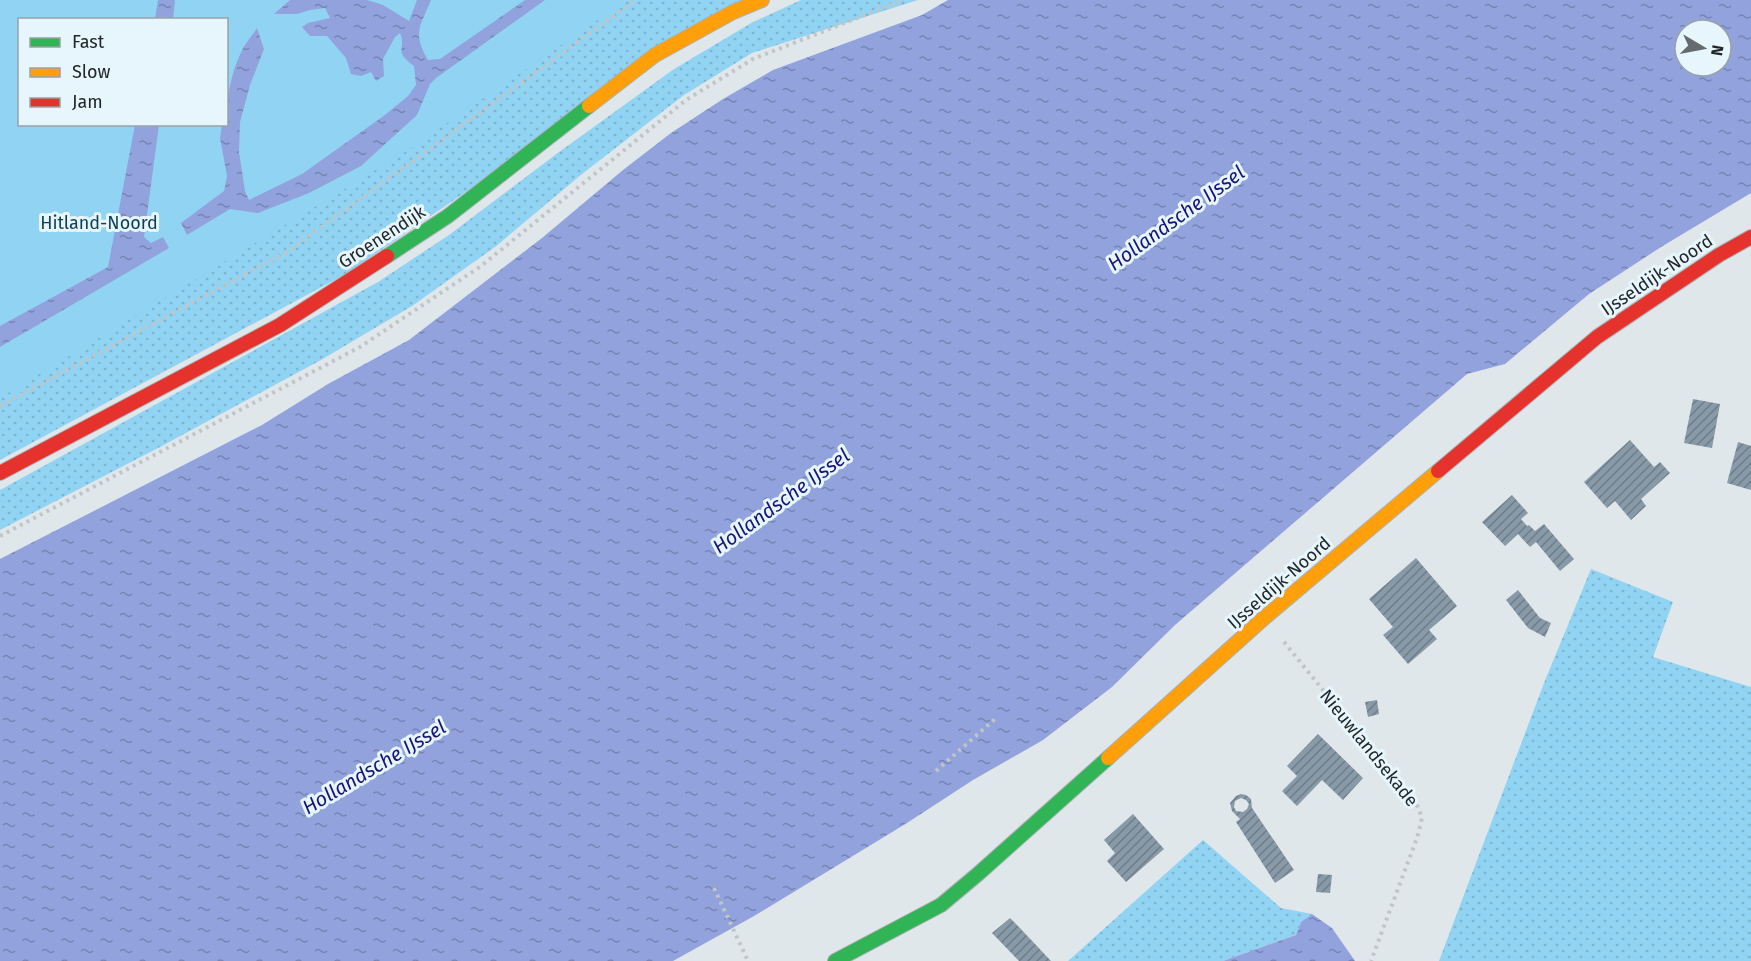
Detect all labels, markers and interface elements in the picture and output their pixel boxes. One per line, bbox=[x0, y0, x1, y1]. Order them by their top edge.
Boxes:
legend bbox=[18, 18, 228, 126]
north arrow bbox=[1673, 18, 1733, 78]
text: Fast bbox=[72, 31, 105, 53]
text: N bbox=[1707, 44, 1728, 57]
text: Slow bbox=[72, 61, 111, 83]
text: Jam bbox=[72, 91, 103, 113]
water label: Hollandsche IJssel bbox=[1103, 160, 1249, 276]
street label: Groenendijk bbox=[334, 200, 430, 273]
park label: Hitland-Noord bbox=[40, 212, 158, 234]
street label: IJsseldijk-Noord bbox=[1597, 230, 1717, 320]
water label: Hollandsche IJssel bbox=[708, 443, 854, 559]
street label: IJsseldijk-Noord bbox=[1223, 532, 1335, 634]
street label: Nieuwlandsekade bbox=[1315, 685, 1423, 811]
water label: Hollandsche IJssel bbox=[298, 715, 450, 819]

